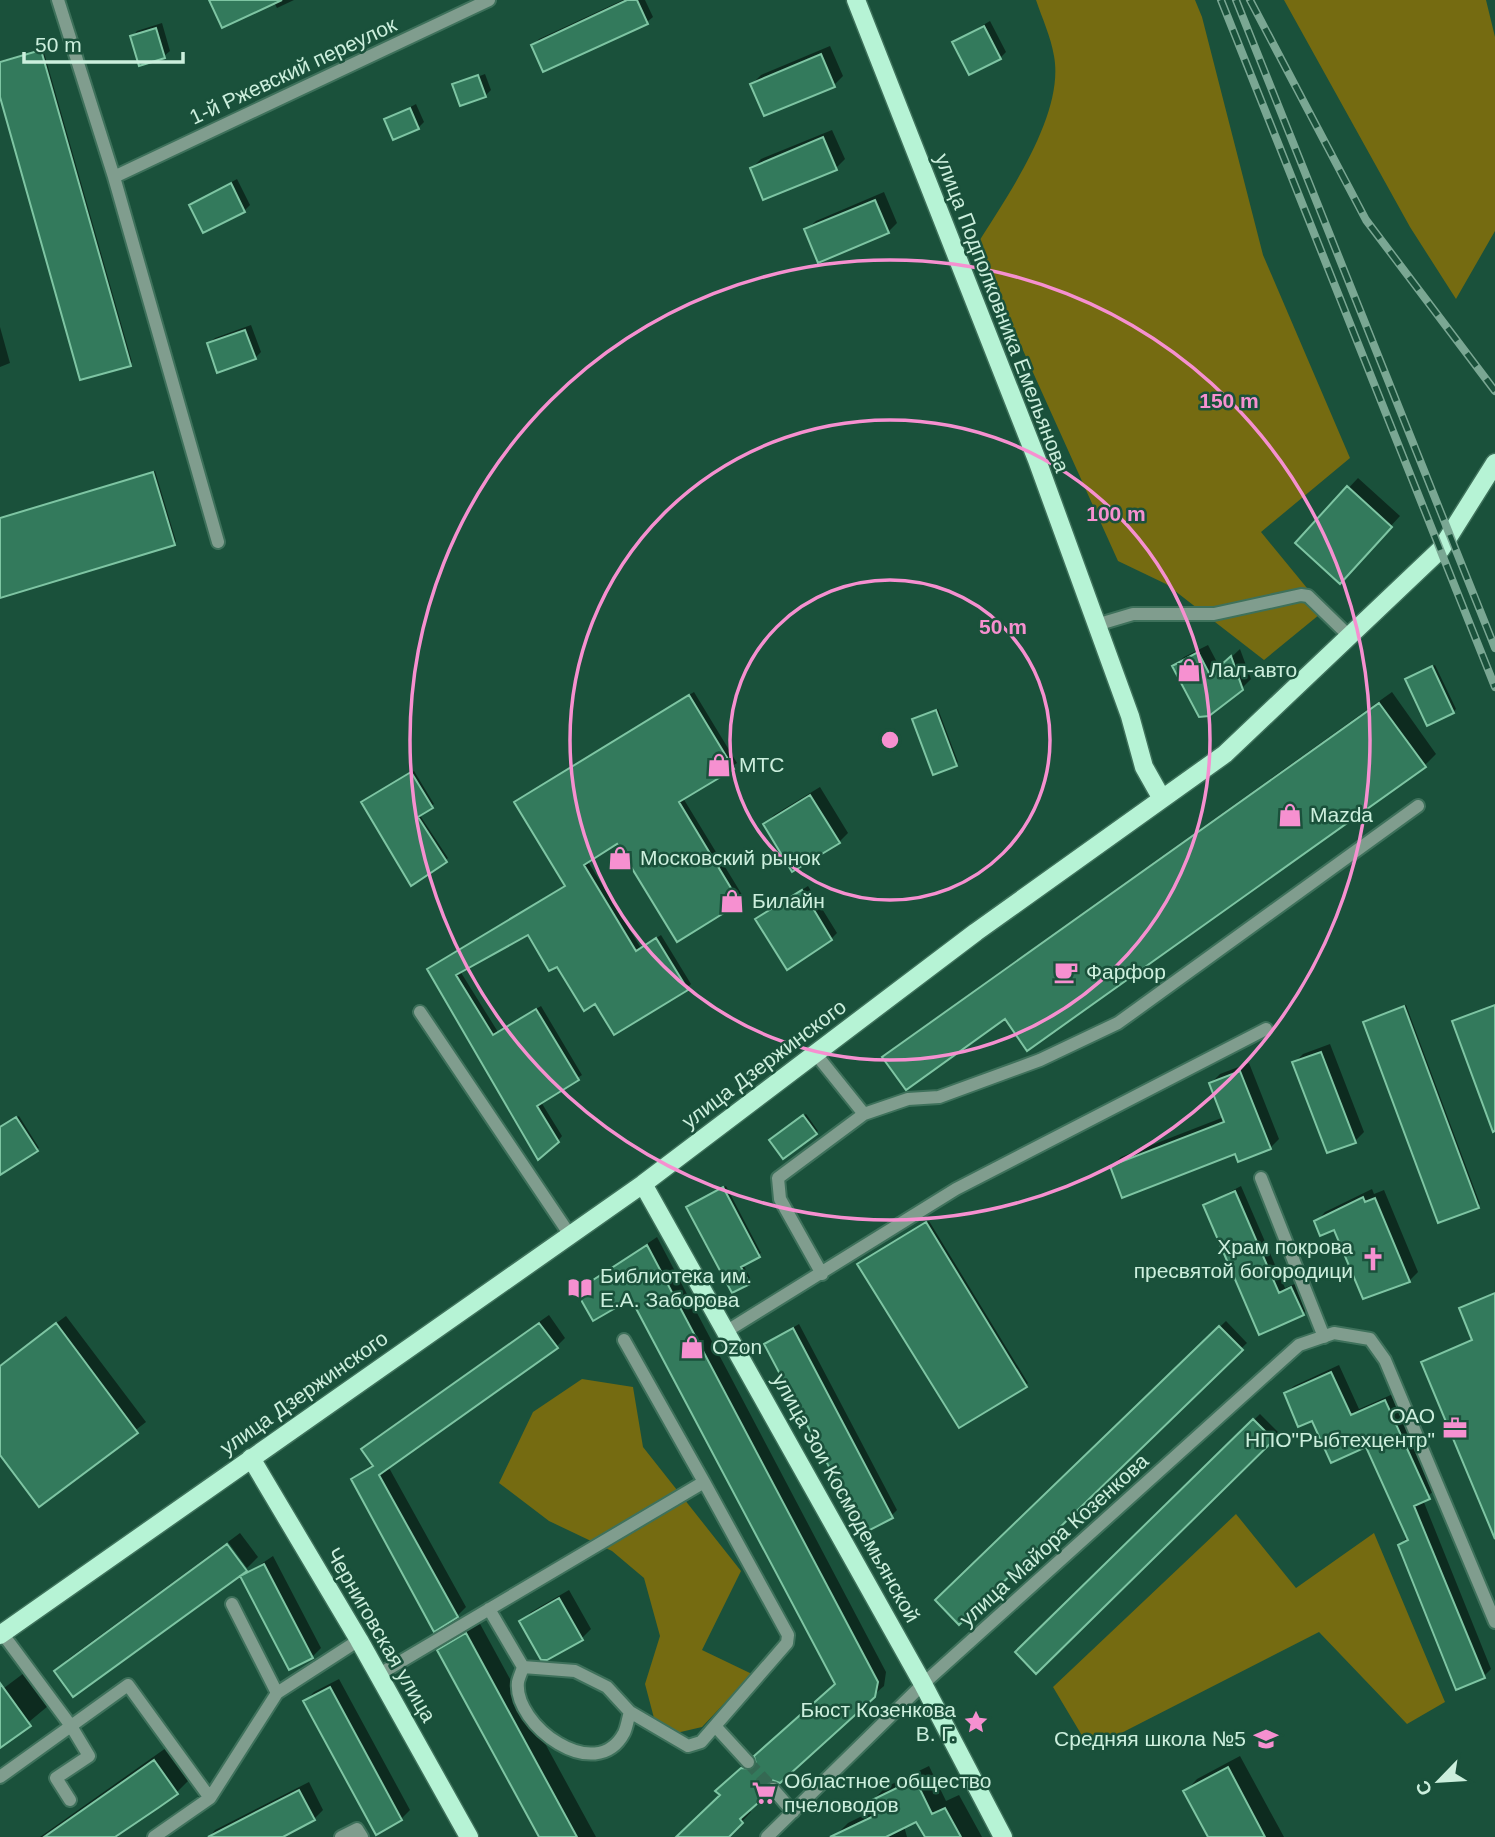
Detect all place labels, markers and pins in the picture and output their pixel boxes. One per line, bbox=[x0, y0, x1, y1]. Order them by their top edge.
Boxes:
shop icon: Лал-авто bbox=[1175, 656, 1203, 684]
place label: Лал-авто bbox=[1209, 658, 1297, 681]
centre of rings bbox=[878, 728, 902, 752]
shop icon: МТС bbox=[705, 751, 733, 779]
place label: МТС bbox=[739, 753, 785, 776]
shop icon: Mazda bbox=[1276, 801, 1304, 829]
place label: Mazda bbox=[1310, 803, 1373, 826]
shop icon: Московский рынок bbox=[606, 844, 634, 872]
place label: Московский рынок bbox=[640, 846, 821, 869]
shop icon: Билайн bbox=[718, 887, 746, 915]
place label: Билайн bbox=[752, 889, 825, 912]
cafe icon: Фарфор bbox=[1052, 958, 1080, 986]
place label: Фарфор bbox=[1086, 960, 1166, 983]
place label: Храм покрова пресвятой богородици bbox=[1134, 1235, 1353, 1282]
church icon: Храм покрова пресвятой богородици bbox=[1359, 1245, 1387, 1273]
place label: Библиотека им. Е.А. Заборова bbox=[600, 1264, 752, 1311]
library icon: Библиотека им. Е.А. Заборова bbox=[566, 1274, 594, 1302]
shop icon: Ozon bbox=[678, 1333, 706, 1361]
place label: Ozon bbox=[712, 1335, 762, 1358]
place label: ОАО НПО"Рыбтехцентр" bbox=[1245, 1404, 1435, 1451]
office icon: ОАО НПО"Рыбтехцентр" bbox=[1441, 1414, 1469, 1442]
place label: Бюст Козенкова В. Г. bbox=[800, 1698, 956, 1745]
place icon: Бюст Козенкова В. Г. bbox=[962, 1708, 990, 1736]
school or university icon: Средняя школа №5 bbox=[1252, 1725, 1280, 1753]
place label: Средняя школа №5 bbox=[1054, 1727, 1246, 1750]
place label: Областное общество пчеловодов bbox=[784, 1769, 991, 1816]
supermarket icon: Областное общество пчеловодов bbox=[750, 1779, 778, 1807]

